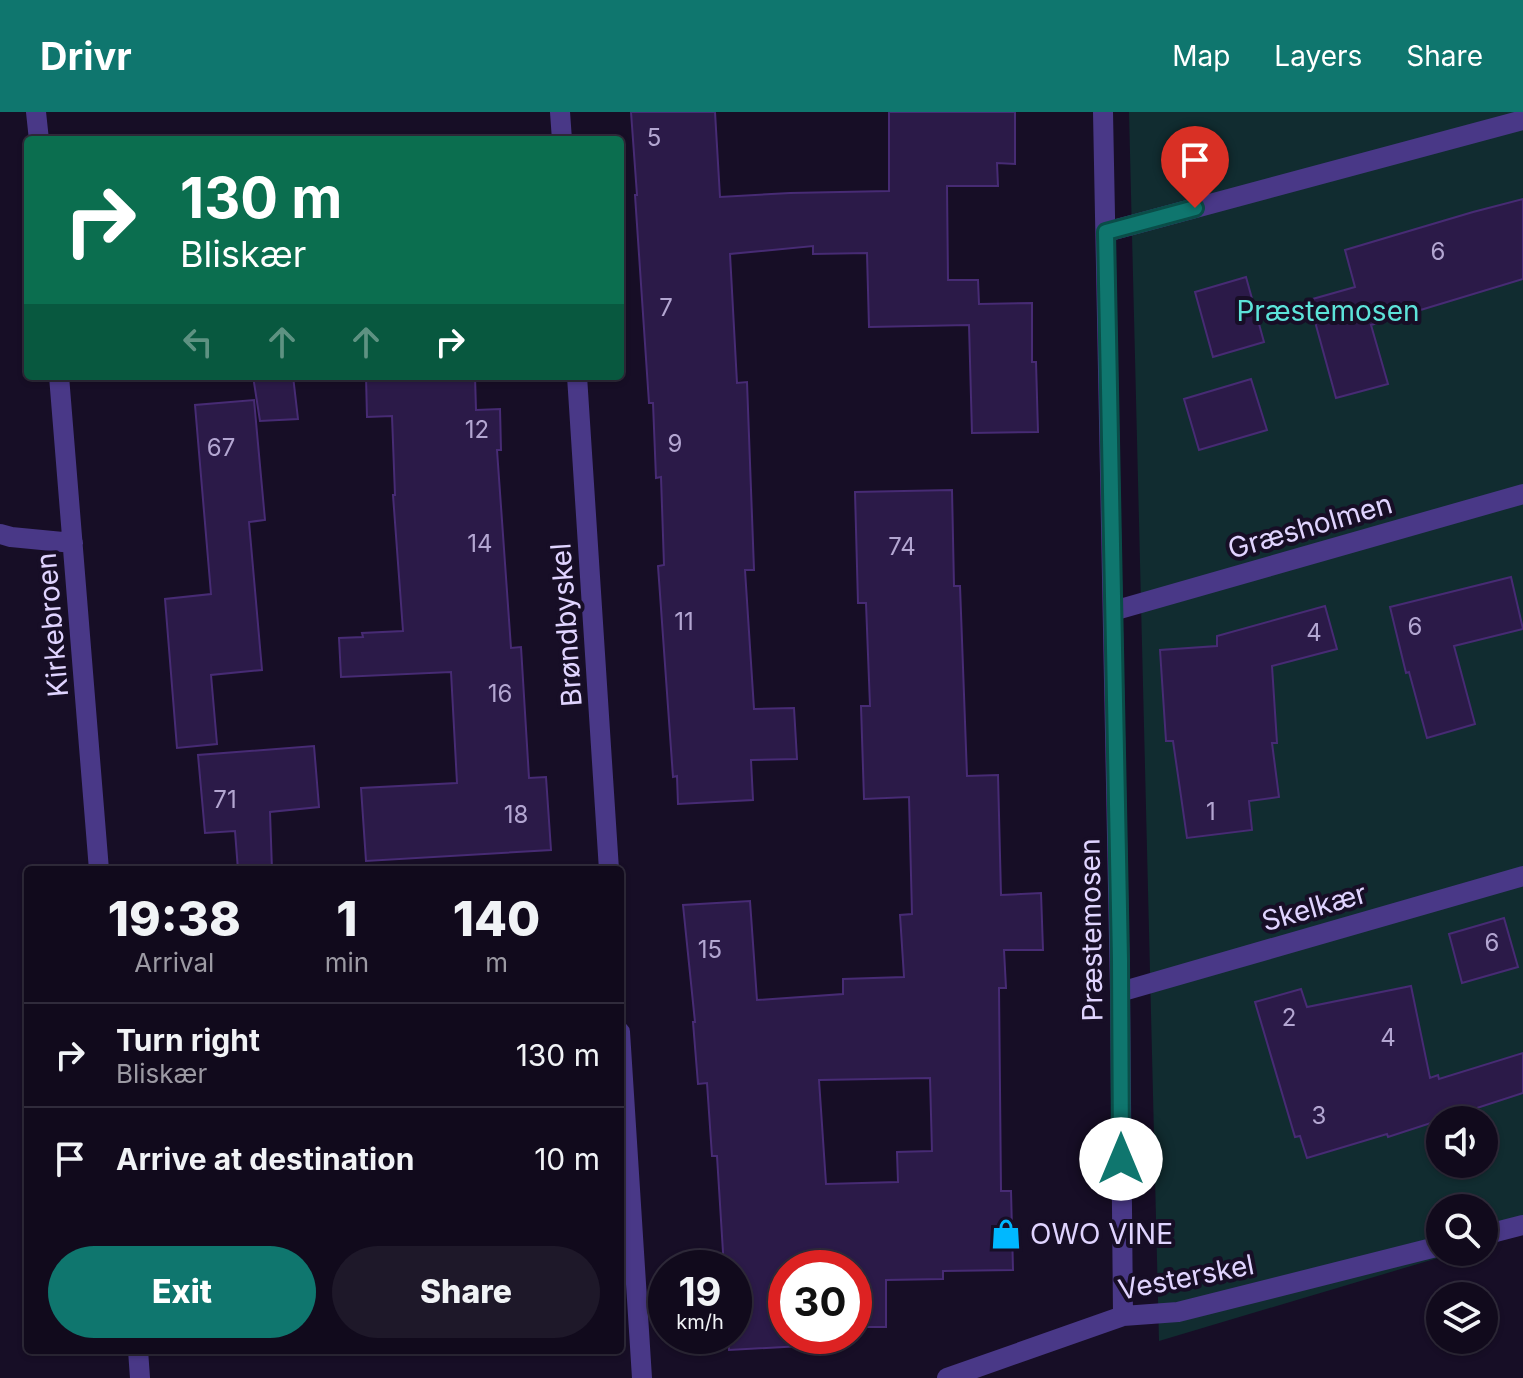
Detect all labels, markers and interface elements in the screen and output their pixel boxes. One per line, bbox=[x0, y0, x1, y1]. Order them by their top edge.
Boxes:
text: Drivr bbox=[40, 33, 132, 79]
text: Map bbox=[1172, 39, 1230, 73]
text: Layers bbox=[1274, 39, 1362, 73]
text: Share bbox=[1406, 39, 1483, 73]
house number: 5 bbox=[647, 123, 661, 152]
pin bbox=[1161, 126, 1229, 208]
icon: arrive bbox=[1173, 138, 1217, 182]
text: 130 m bbox=[180, 164, 342, 232]
icon: right bbox=[48, 168, 152, 272]
text: Bliskær bbox=[180, 232, 306, 276]
house number: 6 bbox=[1431, 237, 1445, 266]
house number: 7 bbox=[659, 293, 673, 322]
park label: Præstemosen bbox=[1236, 294, 1420, 328]
icon: left bbox=[176, 320, 220, 364]
icon: ahead bbox=[260, 320, 304, 364]
icon: ahead bbox=[344, 320, 388, 364]
icon: right bbox=[428, 320, 472, 364]
house number: 12 bbox=[465, 415, 489, 444]
house number: 9 bbox=[668, 429, 682, 458]
house number: 67 bbox=[207, 433, 235, 462]
street label: Græsholmen bbox=[1224, 486, 1396, 566]
house number: 14 bbox=[467, 529, 493, 558]
house number: 74 bbox=[888, 532, 916, 561]
street label: Brøndbyskel bbox=[543, 542, 589, 708]
street label: Kirkebroen bbox=[29, 551, 75, 699]
house number: 11 bbox=[674, 607, 694, 636]
house number: 6 bbox=[1408, 612, 1422, 641]
house number: 4 bbox=[1306, 618, 1322, 647]
house number: 16 bbox=[488, 679, 512, 708]
house number: 71 bbox=[213, 785, 237, 814]
house number: 1 bbox=[1206, 797, 1216, 826]
house number: 18 bbox=[504, 800, 528, 829]
street label: Præstemosen bbox=[1072, 838, 1110, 1022]
street label: Skelkær bbox=[1258, 876, 1370, 938]
text: 19:38 bbox=[108, 889, 241, 948]
text: 1 bbox=[336, 889, 357, 948]
text: 140 bbox=[453, 889, 540, 948]
house number: 6 bbox=[1485, 928, 1499, 957]
house number: 15 bbox=[698, 935, 722, 964]
text: Arrival bbox=[134, 947, 214, 978]
text: min bbox=[325, 947, 369, 978]
text: m bbox=[485, 947, 508, 978]
house number: 2 bbox=[1282, 1003, 1296, 1032]
text: Turn right bbox=[116, 1022, 260, 1058]
house number: 4 bbox=[1380, 1023, 1396, 1052]
icon: right bbox=[48, 1033, 92, 1077]
text: 130 m bbox=[516, 1037, 600, 1073]
text: Bliskær bbox=[116, 1058, 207, 1089]
house number: 3 bbox=[1312, 1101, 1326, 1130]
map controls bbox=[1426, 1106, 1498, 1354]
button: sound bbox=[1426, 1106, 1498, 1178]
position arrow bbox=[1079, 1117, 1163, 1201]
icon: arrive bbox=[48, 1137, 92, 1181]
text: Arrive at destination bbox=[116, 1141, 414, 1177]
text: 10 m bbox=[534, 1141, 600, 1177]
button: search bbox=[1426, 1194, 1498, 1266]
shop icon: OWO VINE bbox=[989, 1217, 1023, 1251]
place label: OWO VINE bbox=[1030, 1217, 1173, 1251]
button: Exit bbox=[48, 1246, 316, 1338]
button: Share bbox=[332, 1246, 600, 1338]
street label: Vesterskel bbox=[1115, 1247, 1257, 1307]
speed limit sign: 30 bbox=[768, 1250, 872, 1354]
text: 19 bbox=[678, 1267, 722, 1316]
button: layers bbox=[1426, 1282, 1498, 1354]
text: km/h bbox=[676, 1310, 724, 1334]

